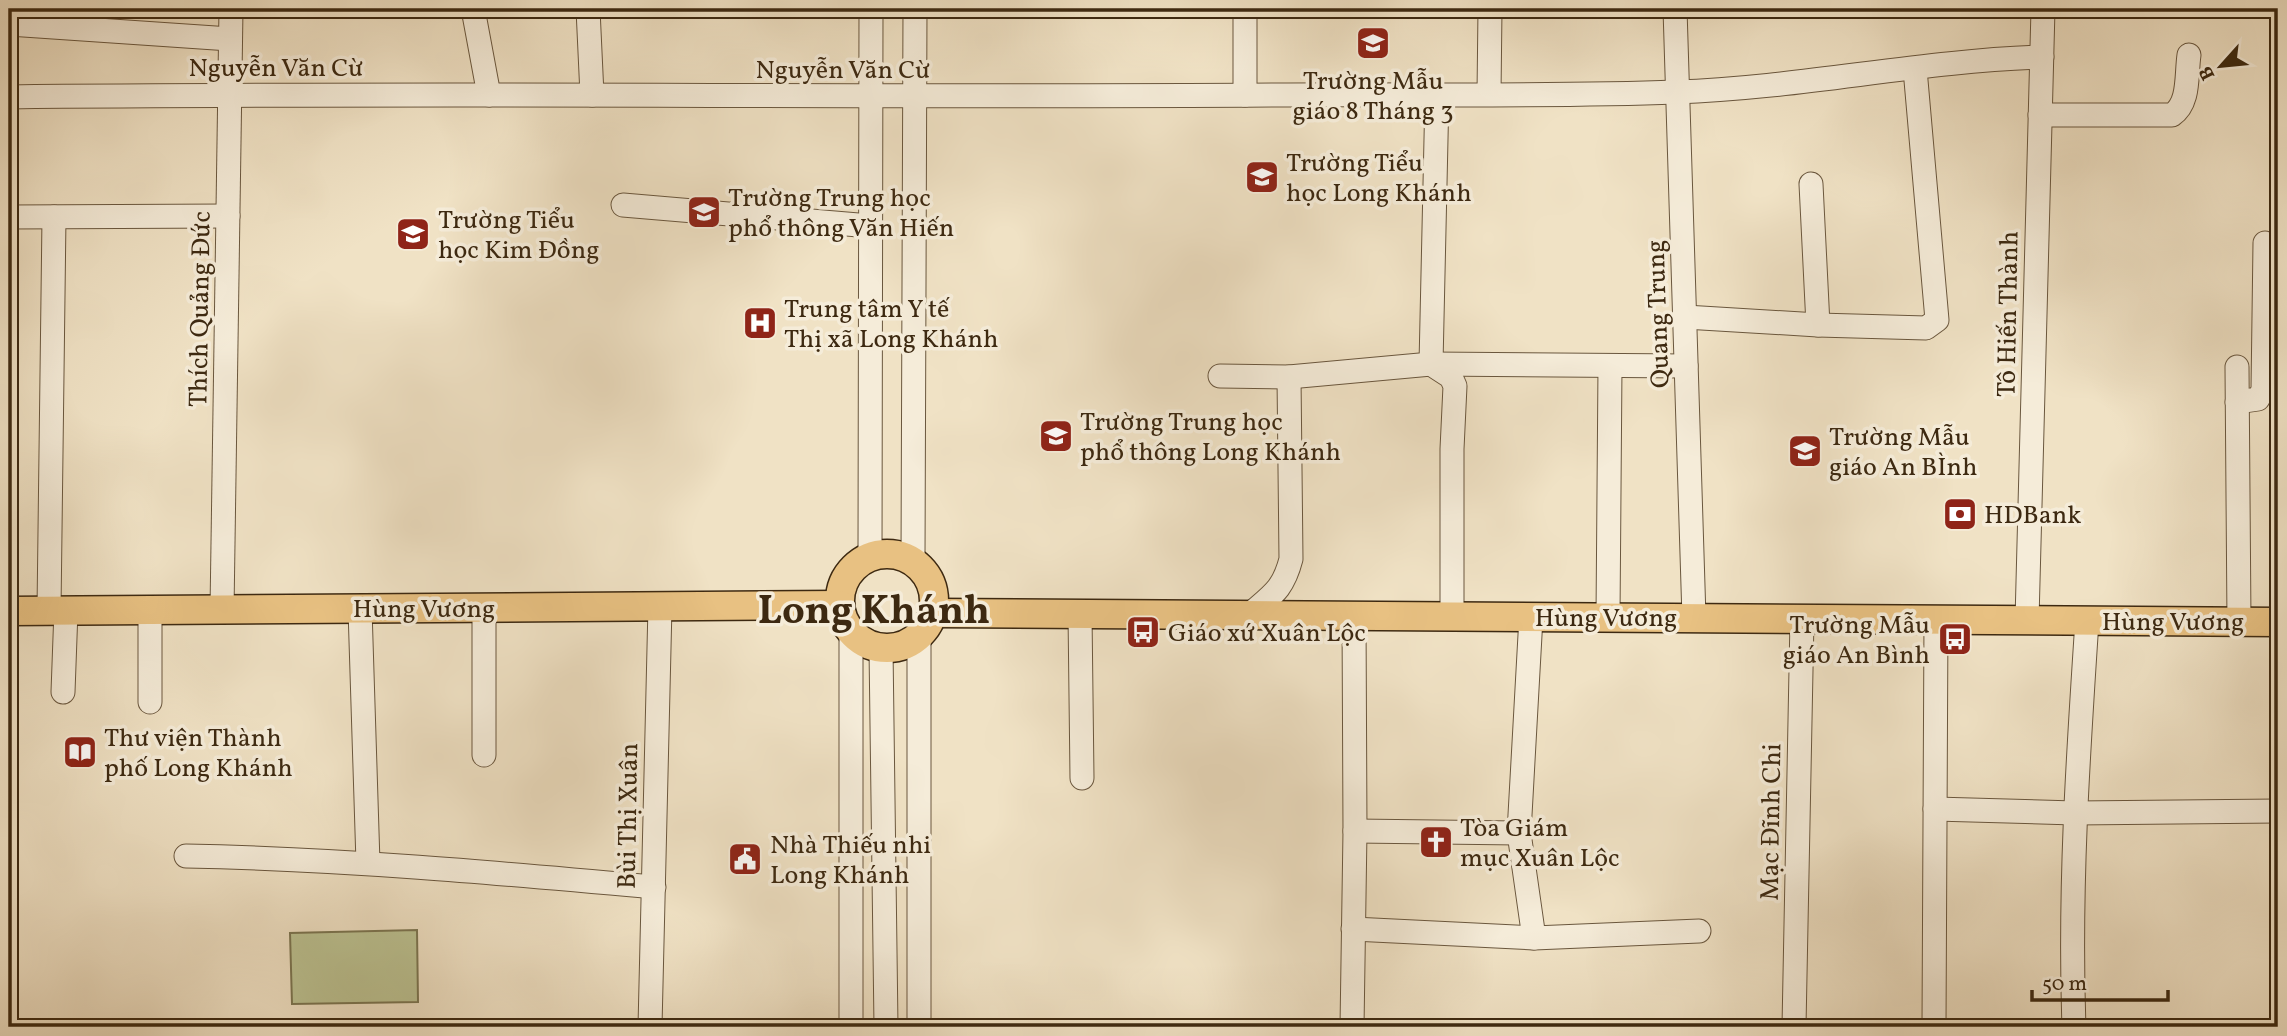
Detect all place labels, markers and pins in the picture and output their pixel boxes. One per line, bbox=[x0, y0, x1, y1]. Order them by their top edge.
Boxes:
school or university icon: Trường Mẫu giáo 8 Tháng 3 bbox=[1354, 24, 1392, 62]
place label: Trường Mẫu giáo 8 Tháng 3 bbox=[1292, 64, 1454, 130]
place label: Trường Tiểu học Long Khánh bbox=[1286, 146, 1472, 212]
school or university icon: Trường Tiểu học Long Khánh bbox=[1243, 158, 1281, 196]
place label: Trường Trung học phổ thông Văn Hiến bbox=[728, 181, 954, 247]
school or university icon: Trường Trung học phổ thông Văn Hiến bbox=[685, 193, 723, 231]
place label: Trường Tiểu học Kim Đồng bbox=[438, 203, 599, 269]
school or university icon: Trường Tiểu học Kim Đồng bbox=[394, 215, 432, 253]
place label: Trung tâm Y tế Thị xã Long Khánh bbox=[784, 292, 998, 358]
hospital icon: Trung tâm Y tế Thị xã Long Khánh bbox=[741, 304, 779, 342]
place label: Trường Trung học phổ thông Long Khánh bbox=[1080, 405, 1341, 471]
school or university icon: Trường Trung học phổ thông Long Khánh bbox=[1037, 417, 1075, 455]
place label: Trường Mẫu giáo An BÌnh bbox=[1829, 420, 1978, 486]
school or university icon: Trường Mẫu giáo An BÌnh bbox=[1786, 432, 1824, 470]
bank icon: HDBank bbox=[1941, 495, 1979, 533]
place label: HDBank bbox=[1984, 498, 2081, 534]
place label: Trường Mẫu giáo An Bình bbox=[1783, 608, 1930, 674]
bus stop icon: Giáo xứ Xuân Lộc bbox=[1124, 613, 1162, 651]
place label: Giáo xứ Xuân Lộc bbox=[1168, 616, 1366, 652]
bus stop icon: Trường Mẫu giáo An Bình bbox=[1936, 620, 1974, 658]
place label: Thư viện Thành phố Long Khánh bbox=[104, 721, 293, 787]
library icon: Thư viện Thành phố Long Khánh bbox=[61, 733, 99, 771]
place label: Tòa Giám mục Xuân Lộc bbox=[1460, 811, 1620, 877]
church icon: Tòa Giám mục Xuân Lộc bbox=[1417, 823, 1455, 861]
place label: Nhà Thiếu nhi Long Khánh bbox=[770, 828, 931, 894]
public building icon: Nhà Thiếu nhi Long Khánh bbox=[726, 840, 764, 878]

